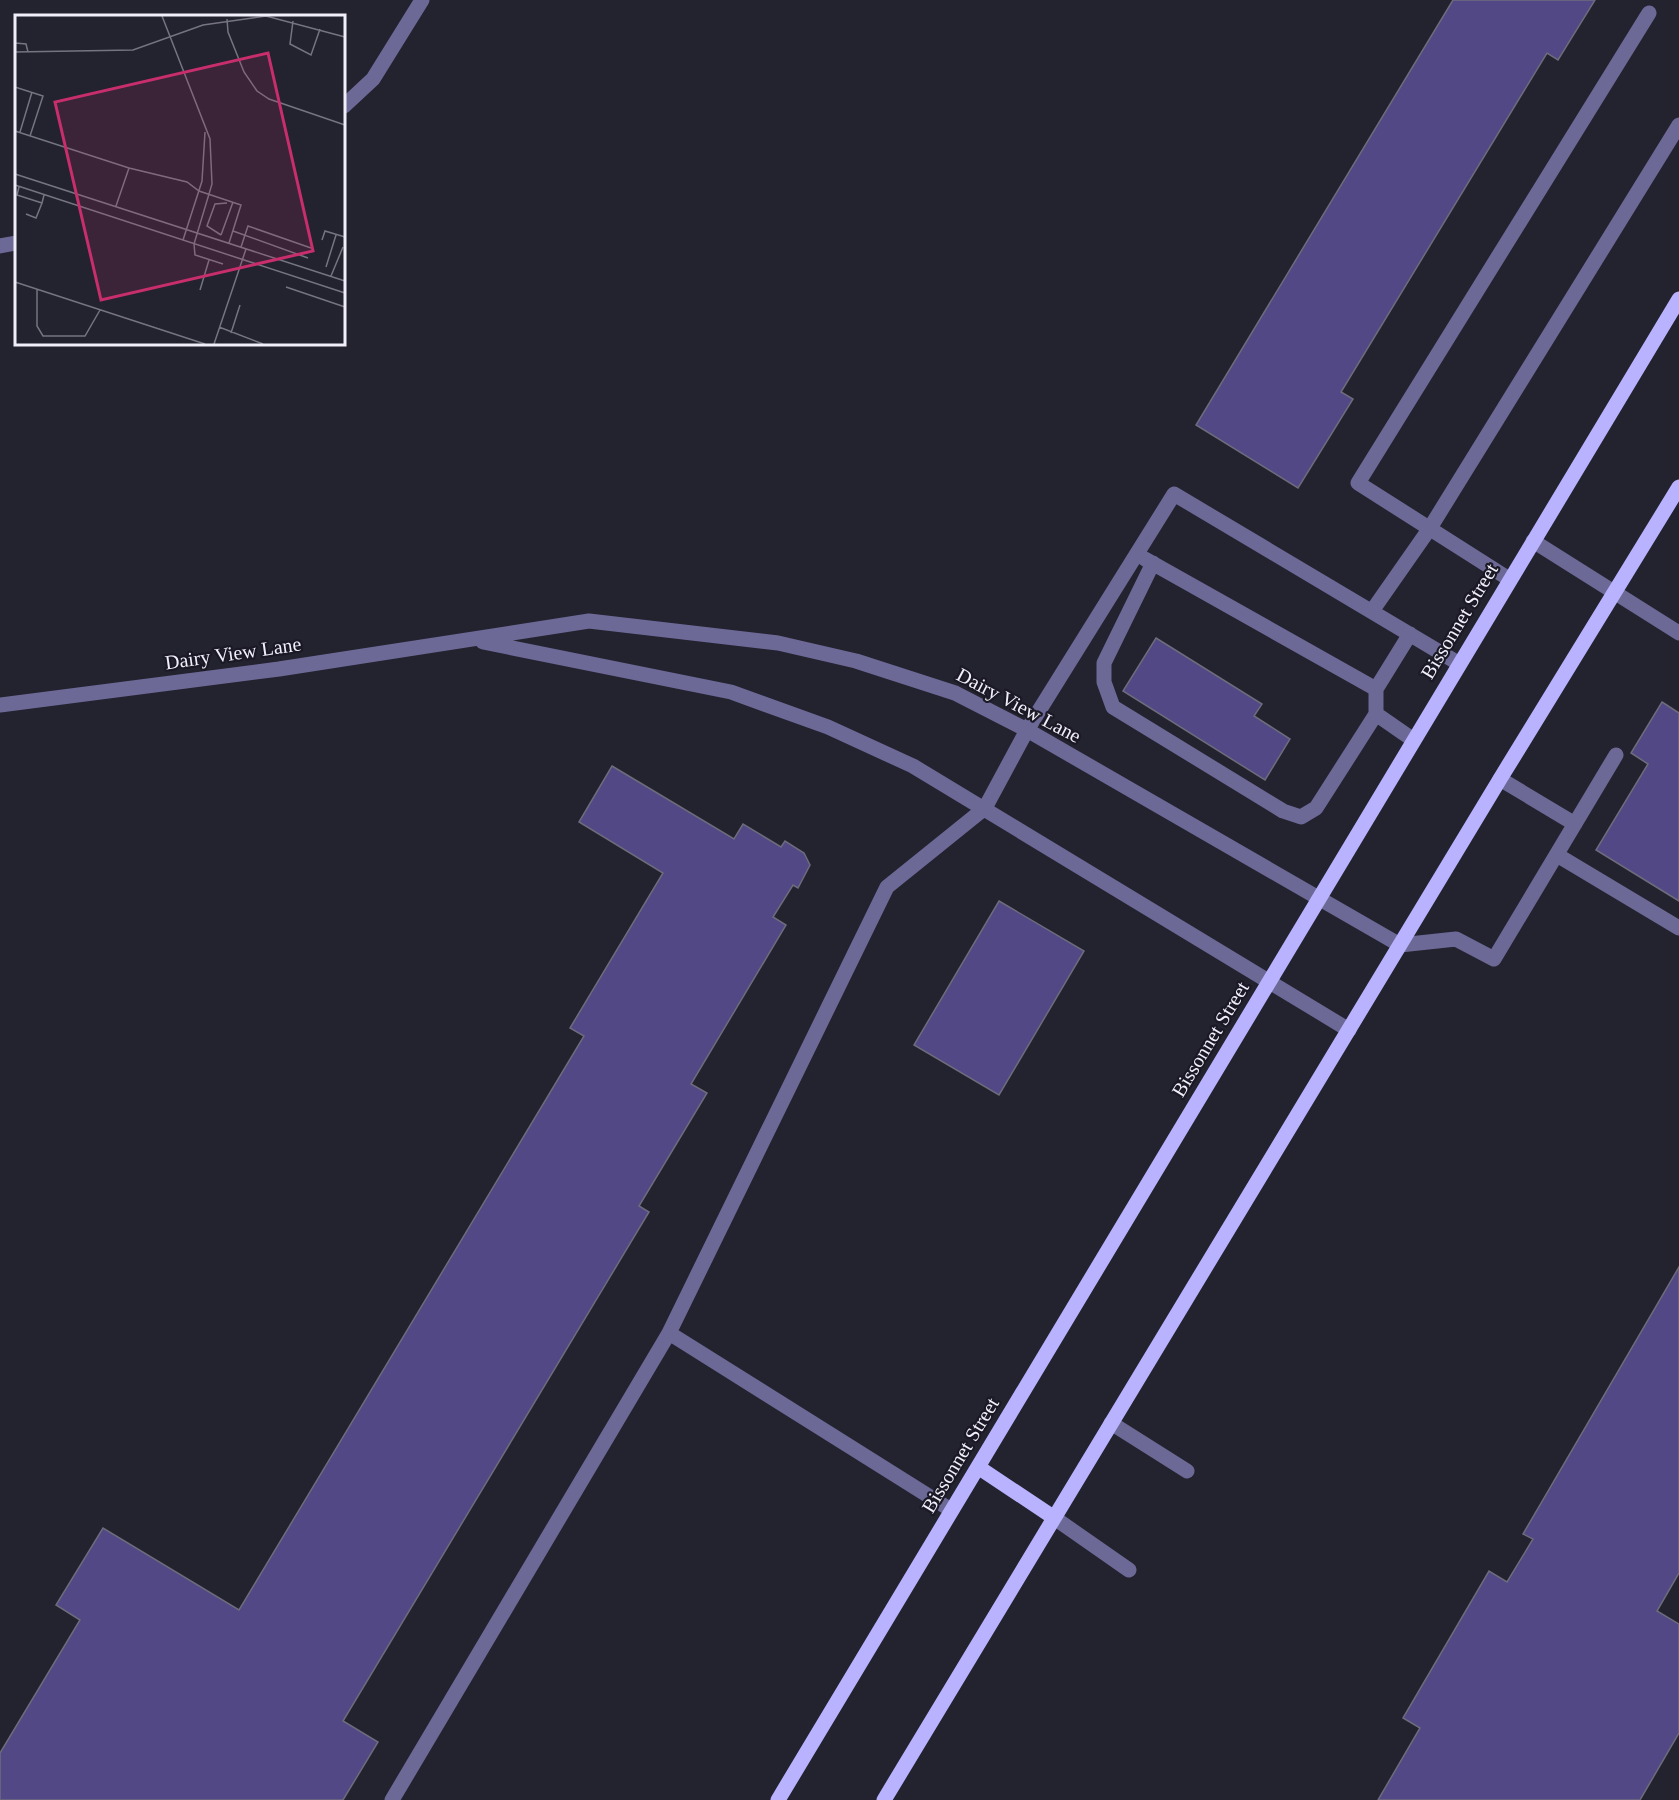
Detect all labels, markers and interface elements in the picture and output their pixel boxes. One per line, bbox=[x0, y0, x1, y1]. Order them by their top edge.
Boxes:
inset map bbox=[15, 15, 345, 345]
street label: Bissonnet Street bbox=[1416, 559, 1502, 683]
street label: Dairy View Lane bbox=[164, 633, 303, 674]
street label: Dairy View Lane bbox=[953, 663, 1085, 748]
street label: Bissonnet Street bbox=[1167, 977, 1253, 1101]
street label: Bissonnet Street bbox=[917, 1393, 1003, 1517]

